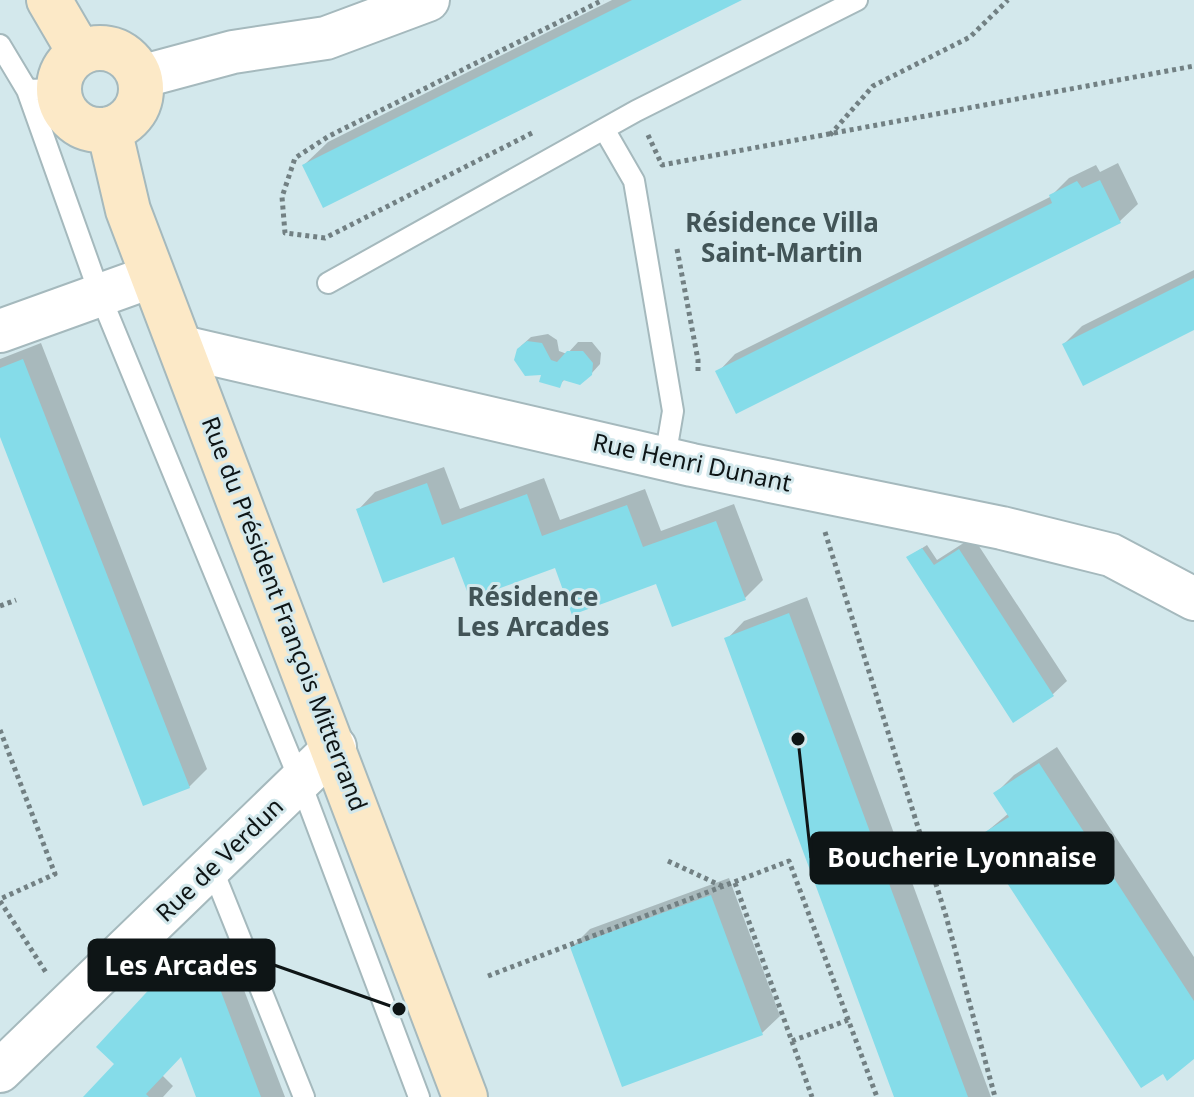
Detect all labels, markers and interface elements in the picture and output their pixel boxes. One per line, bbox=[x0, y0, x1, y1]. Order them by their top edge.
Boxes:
district label: Résidence Villa Saint-Martin bbox=[685, 204, 879, 270]
street label: Rue du Président François Mitterrand bbox=[195, 412, 376, 815]
street label: Rue Henri Dunant bbox=[590, 424, 795, 499]
district label: Résidence Les Arcades bbox=[457, 578, 609, 644]
street label: Rue de Verdun bbox=[148, 790, 290, 928]
callout: Boucherie Lyonnaise bbox=[811, 833, 1113, 883]
text: Boucherie Lyonnaise bbox=[827, 839, 1097, 875]
callout: Les Arcades bbox=[89, 940, 274, 990]
text: Les Arcades bbox=[105, 947, 257, 983]

